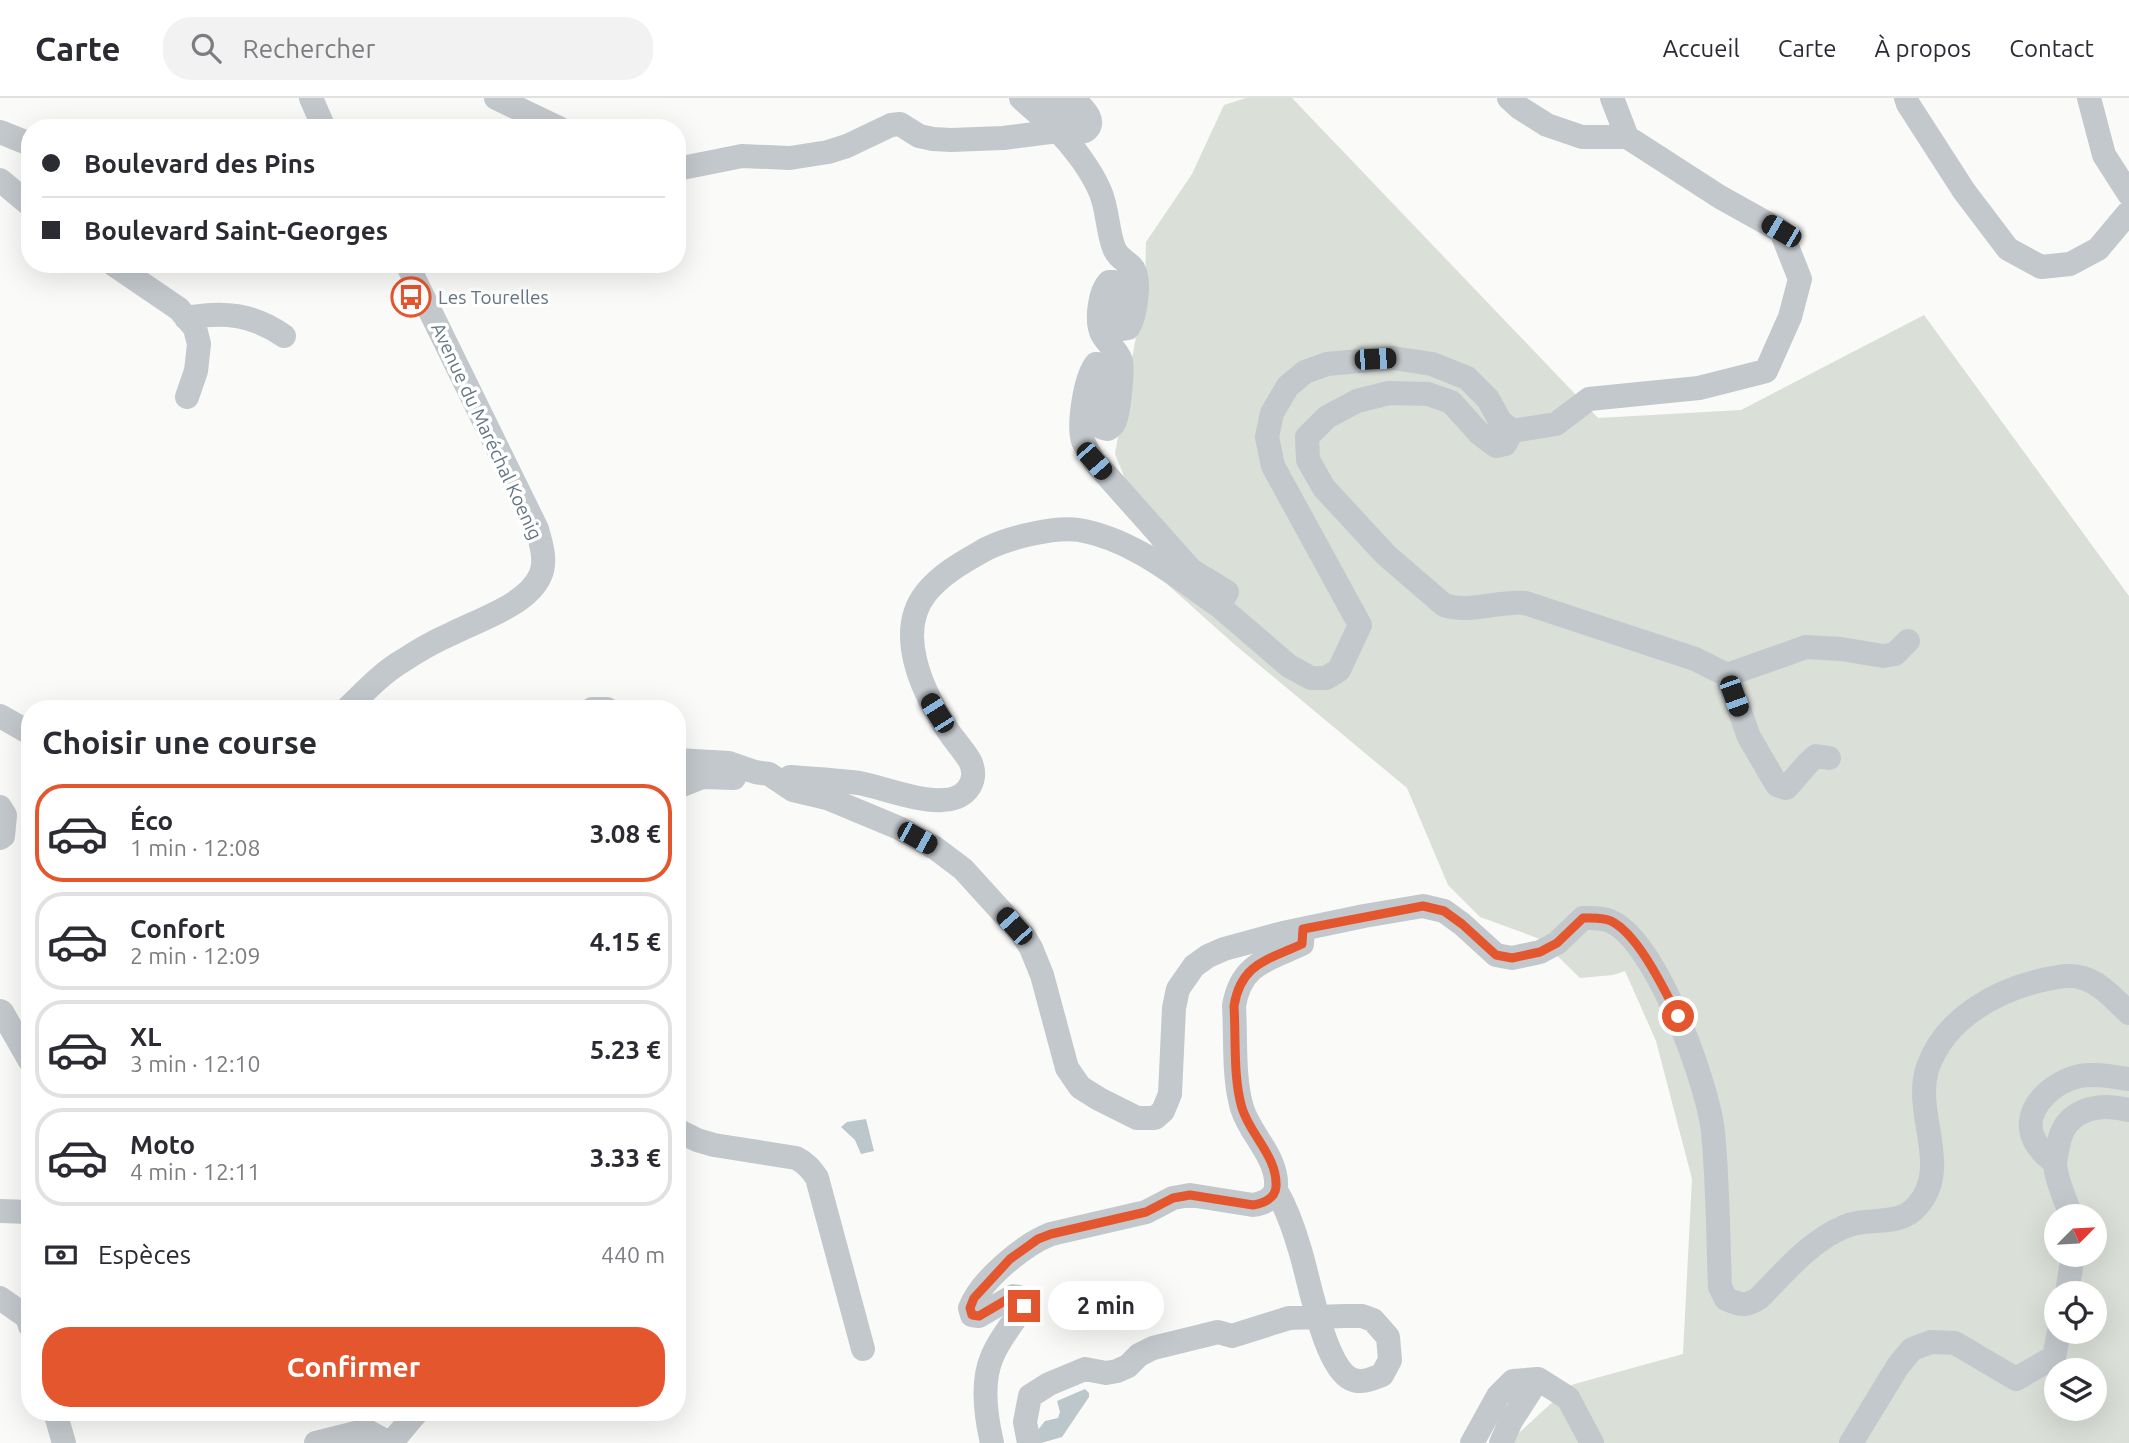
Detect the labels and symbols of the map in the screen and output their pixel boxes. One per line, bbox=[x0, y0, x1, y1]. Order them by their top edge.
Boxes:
car bbox=[1758, 211, 1805, 251]
bus stop icon: Les Tourelles bbox=[390, 276, 432, 318]
place label: Les Tourelles bbox=[438, 286, 549, 308]
street label: Avenue du Maréchal Koenig bbox=[427, 319, 547, 543]
car bbox=[1354, 347, 1397, 371]
car bbox=[1073, 438, 1116, 484]
car bbox=[1717, 673, 1752, 719]
car bbox=[917, 690, 958, 736]
car bbox=[894, 819, 941, 857]
car bbox=[993, 903, 1036, 949]
route start bbox=[1662, 1000, 1694, 1032]
north arrow bbox=[2044, 1204, 2107, 1267]
callout: 2 min bbox=[1048, 1282, 1164, 1330]
route end bbox=[1008, 1290, 1040, 1322]

